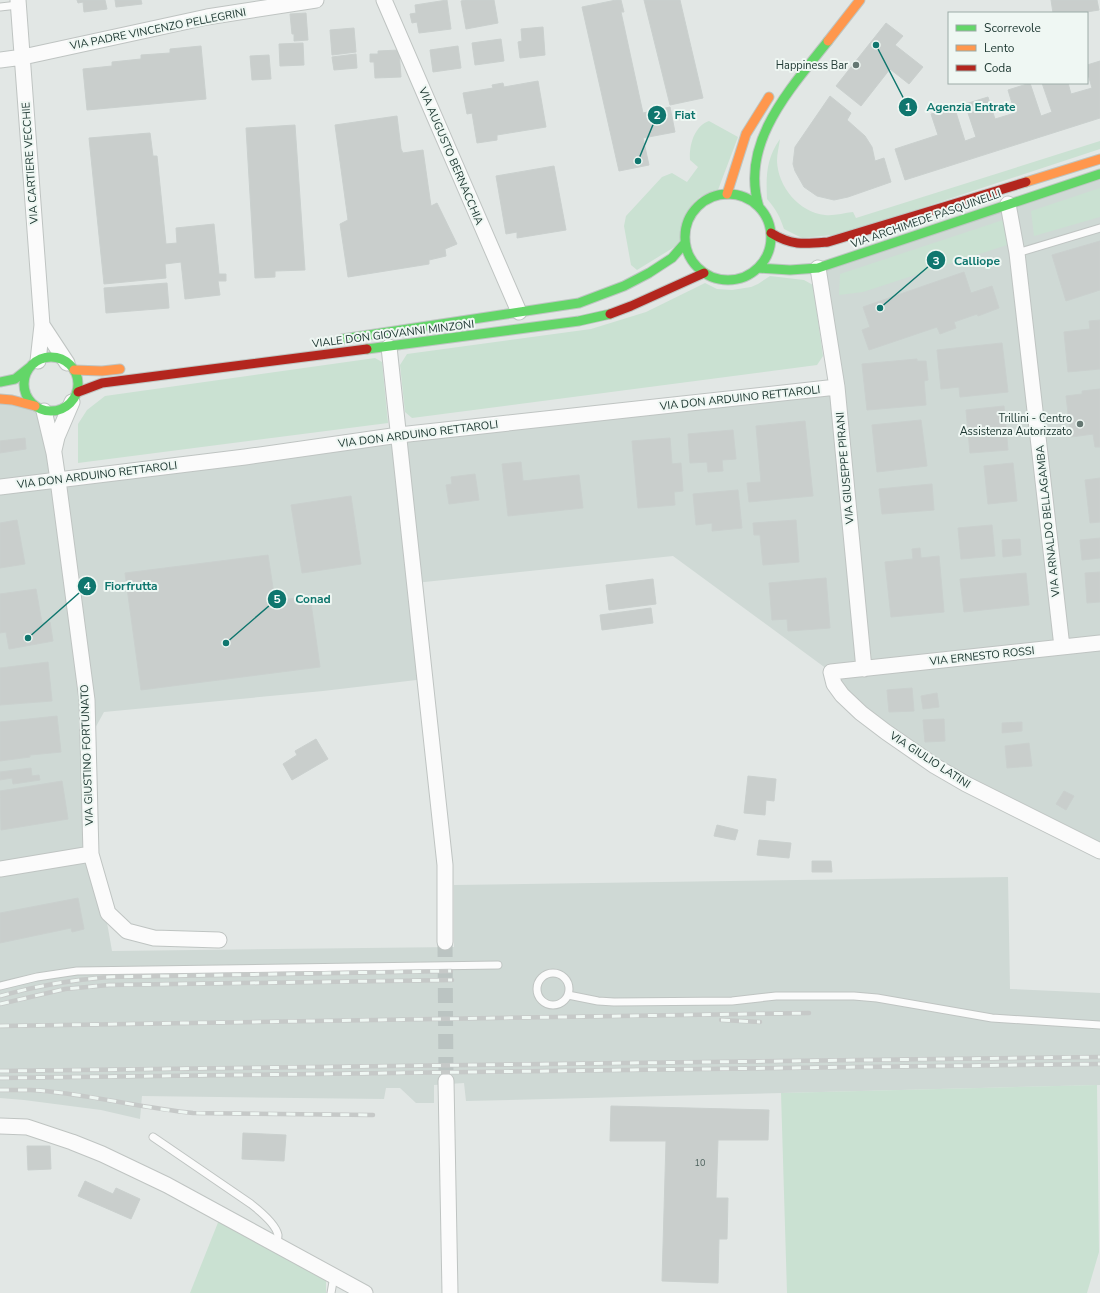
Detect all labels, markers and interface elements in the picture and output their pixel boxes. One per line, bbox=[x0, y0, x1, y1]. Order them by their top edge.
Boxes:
street label: VIA PADRE VINCENZO PELLEGRINI bbox=[68, 5, 247, 54]
legend bbox=[948, 12, 1088, 84]
text: Scorrevole bbox=[984, 20, 1041, 36]
text: Lento bbox=[984, 40, 1015, 56]
place label: Happiness Bar bbox=[776, 58, 848, 73]
marker: Happiness Bar bbox=[851, 60, 861, 70]
text: Coda bbox=[984, 60, 1012, 76]
street label: VIA AUGUSTO BERNACCHIA bbox=[415, 84, 487, 227]
callout: Agenzia Entrate bbox=[898, 95, 1023, 119]
text: 1 bbox=[904, 99, 912, 115]
text: Agenzia Entrate bbox=[926, 99, 1016, 115]
street label: VIA CARTIERE VECCHIE bbox=[18, 102, 42, 225]
callout: Fiat bbox=[647, 103, 704, 127]
text: 2 bbox=[653, 107, 661, 123]
text: Fiat bbox=[675, 107, 696, 123]
street label: VIA ARCHIMEDE PASQUINELLI bbox=[848, 186, 1003, 252]
callout: Calliope bbox=[926, 248, 1008, 272]
text: 3 bbox=[932, 253, 940, 269]
text: Calliope bbox=[954, 253, 1000, 269]
street label: VIALE DON GIOVANNI MINZONI bbox=[310, 317, 475, 352]
street label: VIA DON ARDUINO RETTAROLI bbox=[658, 382, 821, 414]
street label: VIA GIUSEPPE PIRANI bbox=[833, 411, 857, 526]
place label: Trillini - Centro Assistenza Autorizzato bbox=[960, 411, 1072, 439]
street label: VIA DON ARDUINO RETTAROLI bbox=[336, 417, 499, 451]
marker: Trillini - Centro Assistenza Autorizzato bbox=[1075, 419, 1085, 429]
street label: VIA ARNALDO BELLAGAMBA bbox=[1033, 444, 1064, 599]
street label: VIA DON ARDUINO RETTAROLI bbox=[15, 458, 178, 492]
callout: Fiorfrutta bbox=[77, 574, 166, 598]
text: 4 bbox=[83, 578, 91, 594]
text: Fiorfrutta bbox=[104, 578, 158, 594]
callout: Conad bbox=[267, 587, 338, 611]
text: 5 bbox=[273, 591, 281, 607]
text: Conad bbox=[295, 591, 331, 607]
street label: VIA ERNESTO ROSSI bbox=[928, 643, 1035, 669]
street label: VIA GIUSTINO FORTUNATO bbox=[77, 684, 97, 827]
street label: VIA GIULIO LATINI bbox=[886, 728, 973, 792]
house number: 10 bbox=[695, 1157, 705, 1169]

